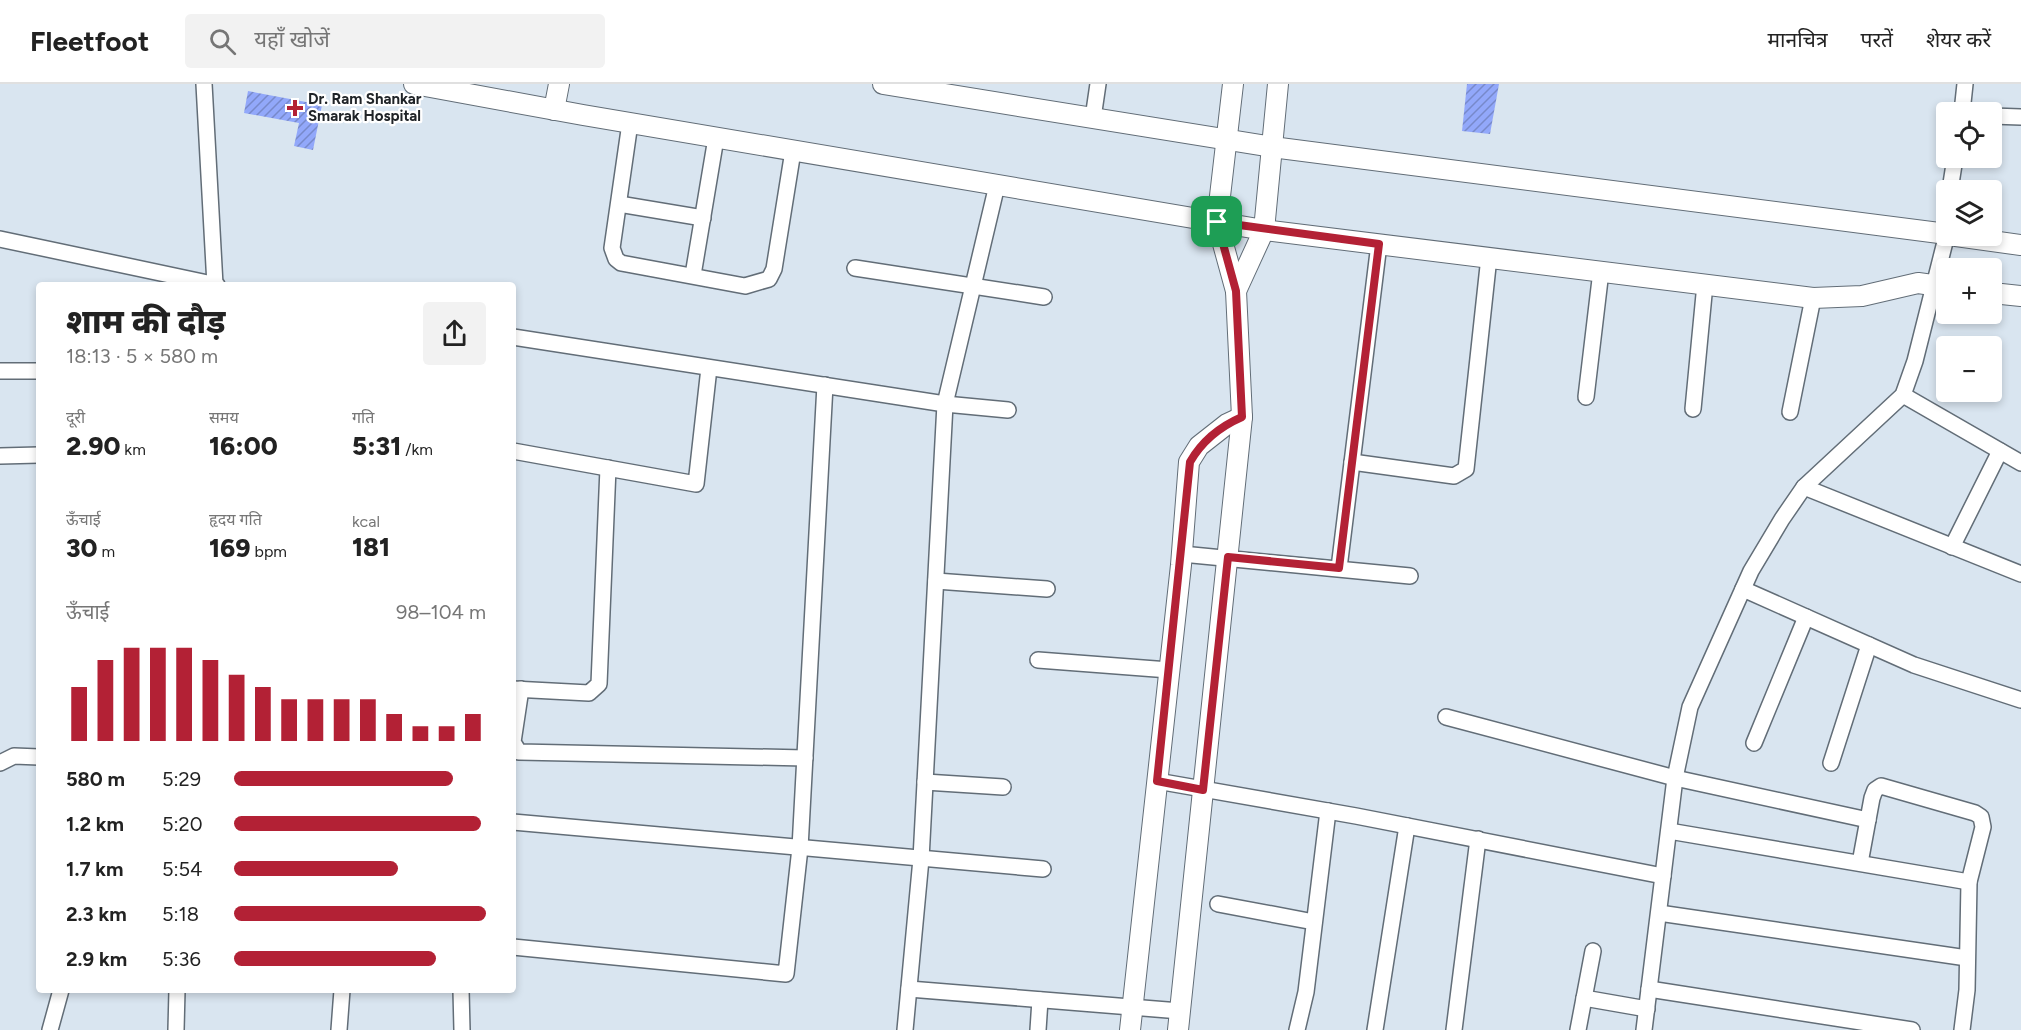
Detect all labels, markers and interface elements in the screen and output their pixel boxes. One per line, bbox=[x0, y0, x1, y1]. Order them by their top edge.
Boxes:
search box bbox=[185, 14, 605, 68]
text: Fleetfoot bbox=[30, 24, 149, 58]
icon: search bbox=[206, 25, 239, 58]
text: यहाँ खोजें bbox=[254, 26, 330, 53]
text: मानचित्र bbox=[1768, 27, 1828, 52]
text: परतें bbox=[1861, 27, 1893, 52]
text: शेयर करें bbox=[1926, 27, 1991, 52]
place label: Dr. Ram Shankar Smarak Hospital bbox=[308, 90, 422, 125]
marker: Dr. Ram Shankar Smarak Hospital bbox=[286, 99, 304, 117]
map controls bbox=[1936, 102, 2002, 402]
button: locate bbox=[1936, 102, 2002, 168]
button: layers bbox=[1936, 180, 2002, 246]
pin bbox=[1191, 196, 1242, 247]
icon: arrive bbox=[1200, 205, 1233, 238]
button: + bbox=[1936, 258, 2002, 324]
text: शाम की दौड़ bbox=[66, 302, 225, 341]
button: share bbox=[423, 302, 486, 365]
button: − bbox=[1936, 336, 2002, 402]
text: 18:13 · 5 × 580 m bbox=[66, 344, 218, 368]
text: दूरी bbox=[66, 408, 85, 427]
text: समय bbox=[209, 408, 239, 427]
text: गति bbox=[352, 408, 374, 427]
text: 2.90 bbox=[66, 430, 120, 462]
text: 16:00 bbox=[209, 430, 278, 462]
text: 5:31 bbox=[352, 430, 401, 462]
text: km bbox=[120, 440, 146, 459]
text: /km bbox=[401, 440, 433, 459]
text: ऊँचाई bbox=[66, 510, 101, 529]
text: हृदय गति bbox=[209, 510, 262, 529]
text: kcal bbox=[352, 512, 380, 531]
text: 181 bbox=[352, 531, 390, 563]
text: 30 bbox=[66, 532, 98, 564]
text: 169 bbox=[209, 532, 251, 564]
text: m bbox=[98, 542, 115, 561]
text: bpm bbox=[251, 542, 287, 561]
text: ऊँचाई bbox=[66, 600, 109, 624]
text: 98–104 m bbox=[396, 600, 486, 624]
text: 580 m bbox=[66, 767, 125, 791]
text: 5:29 bbox=[162, 767, 201, 791]
text: 1.2 km bbox=[66, 812, 124, 836]
text: 5:20 bbox=[162, 812, 203, 836]
text: 1.7 km bbox=[66, 857, 123, 881]
text: 5:54 bbox=[162, 857, 202, 881]
text: 2.3 km bbox=[66, 902, 127, 926]
text: 5:18 bbox=[162, 902, 199, 926]
text: 2.9 km bbox=[66, 947, 127, 971]
text: 5:36 bbox=[162, 947, 201, 971]

